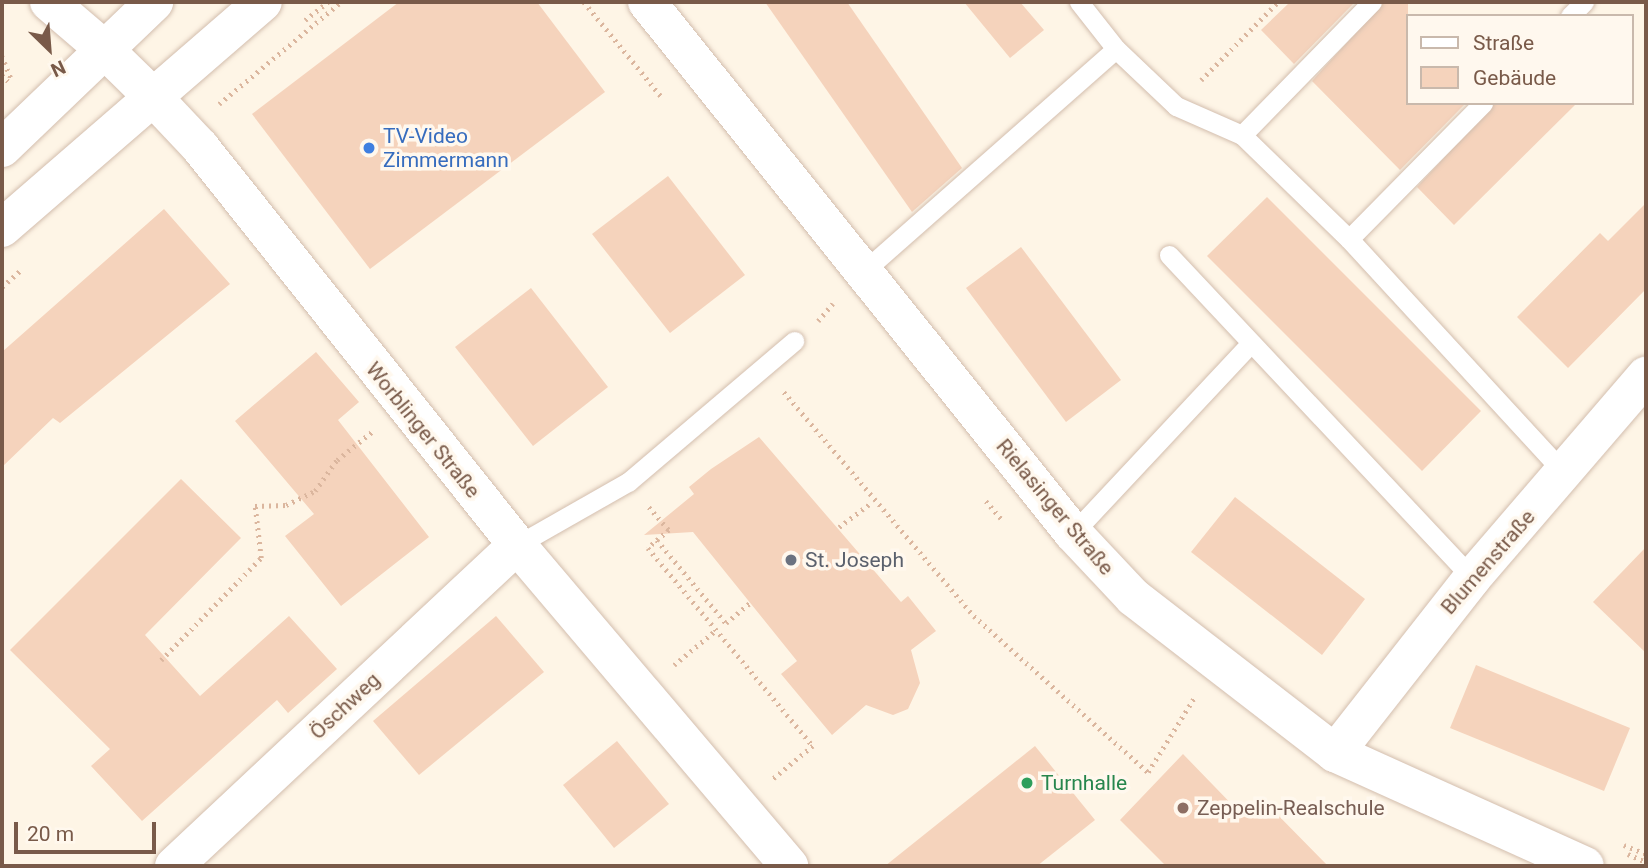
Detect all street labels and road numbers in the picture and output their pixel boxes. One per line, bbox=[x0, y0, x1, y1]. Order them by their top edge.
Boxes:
street label: Worblinger Straße bbox=[361, 357, 485, 503]
street label: Rielasinger Straße bbox=[991, 434, 1119, 580]
street label: Blumenstraße bbox=[1436, 505, 1540, 619]
street label: Öschweg bbox=[305, 667, 385, 745]

